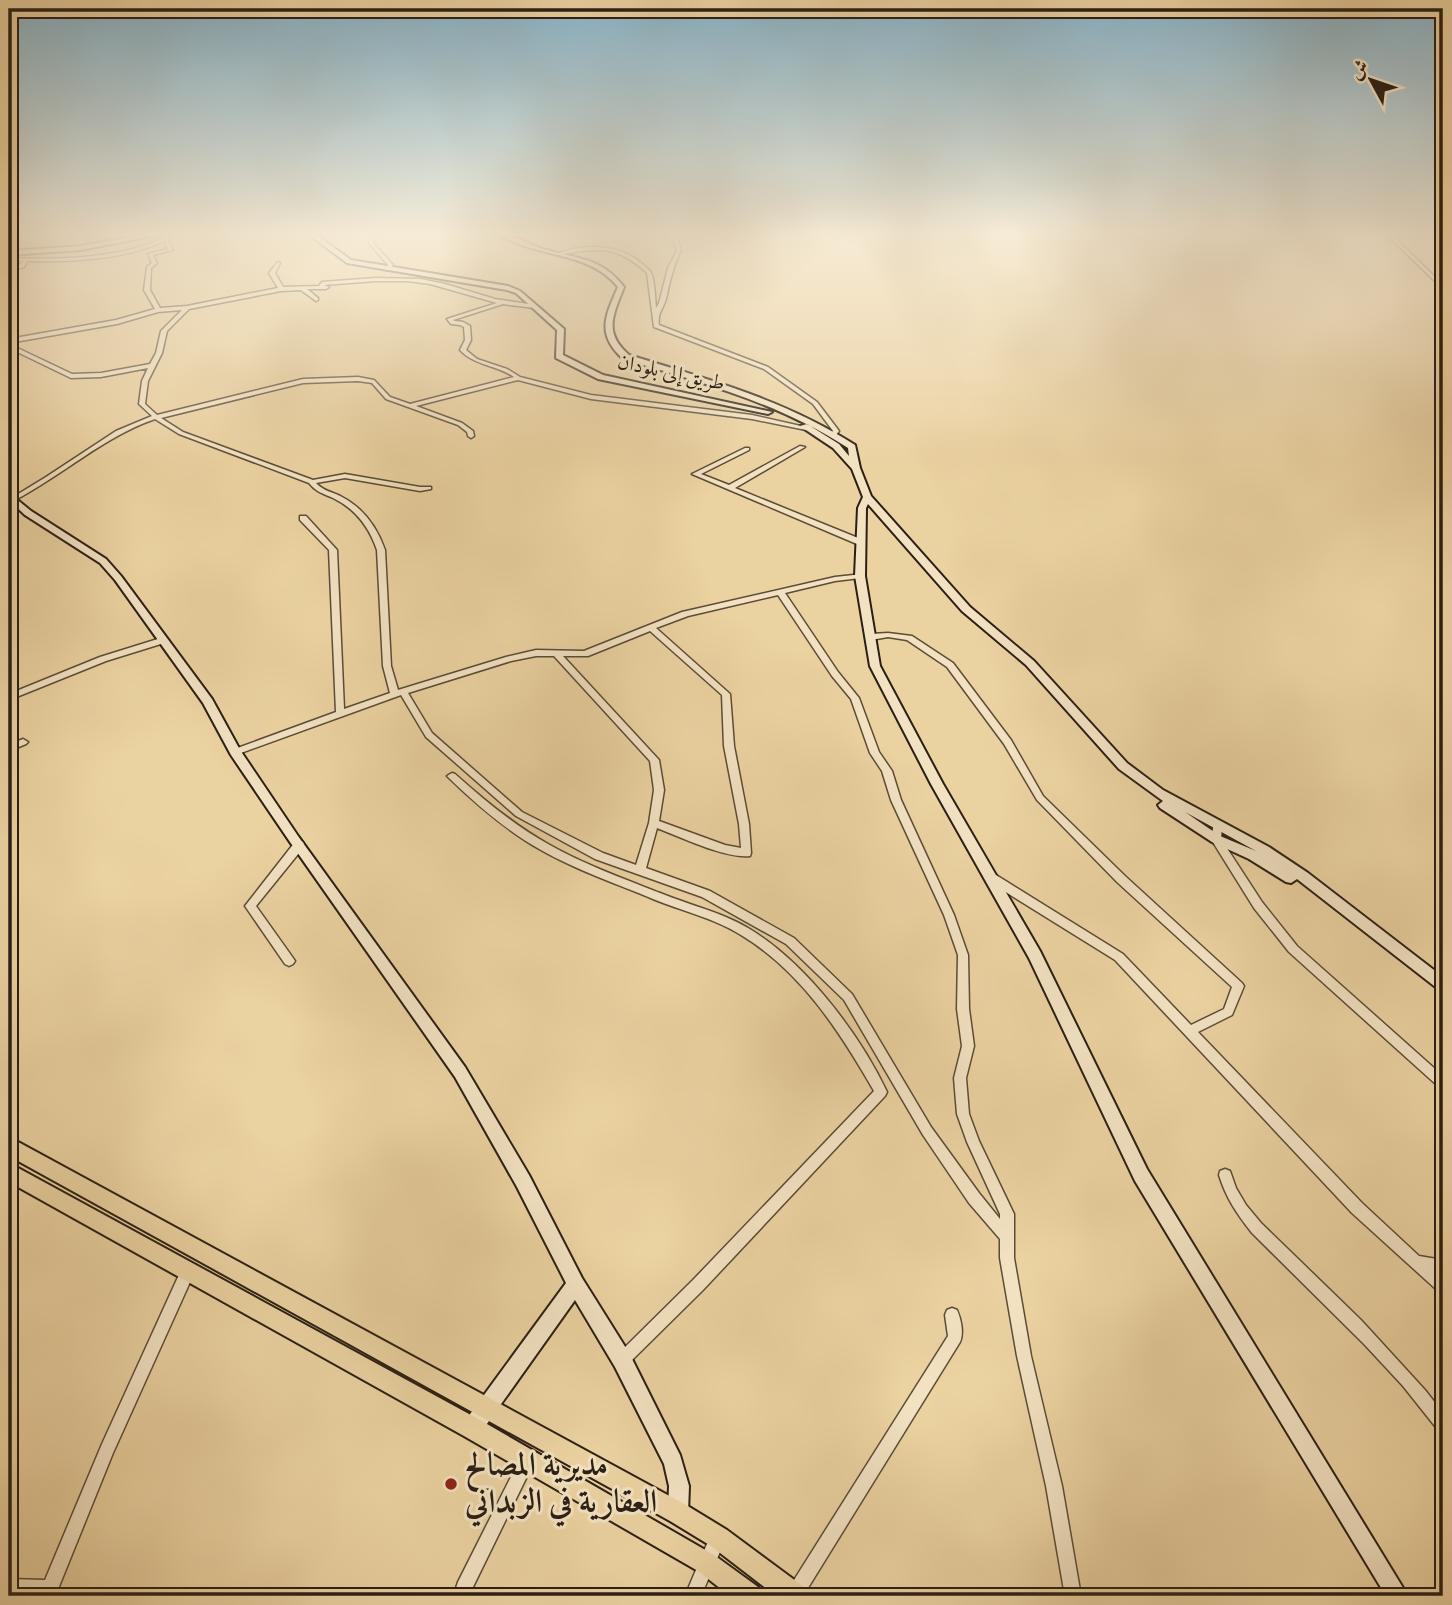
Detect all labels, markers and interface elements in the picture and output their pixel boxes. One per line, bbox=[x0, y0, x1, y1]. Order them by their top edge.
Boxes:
north arrow bbox=[1336, 46, 1406, 116]
text: ش bbox=[1344, 55, 1374, 85]
street label: طريق إلى بلودان bbox=[615, 349, 727, 397]
place label: مديرية المصالح العقارية في الزبداني bbox=[464, 1446, 657, 1527]
marker: مديرية المصالح العقارية في الزبداني bbox=[443, 1476, 459, 1492]

